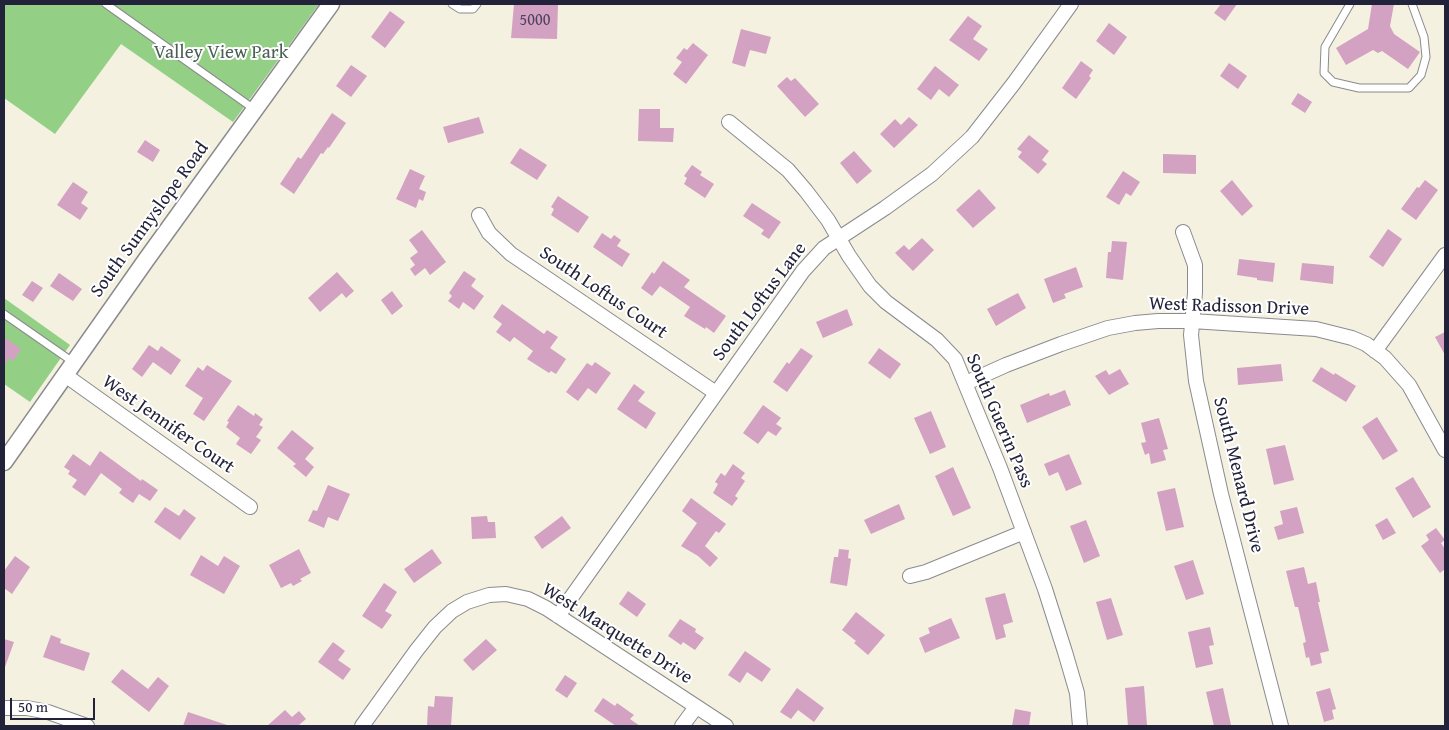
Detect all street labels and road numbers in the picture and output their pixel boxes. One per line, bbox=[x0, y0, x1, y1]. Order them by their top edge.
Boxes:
street label: South Sunnyslope Road bbox=[86, 138, 214, 302]
street label: South Loftus Lane bbox=[708, 238, 812, 366]
street label: South Loftus Court bbox=[535, 242, 671, 344]
street label: West Radisson Drive bbox=[1148, 293, 1310, 321]
street label: South Guerin Pass bbox=[960, 350, 1038, 492]
street label: West Jennifer Court bbox=[97, 371, 239, 479]
street label: South Menard Drive bbox=[1208, 395, 1268, 555]
street label: West Marquette Drive bbox=[538, 578, 696, 690]

